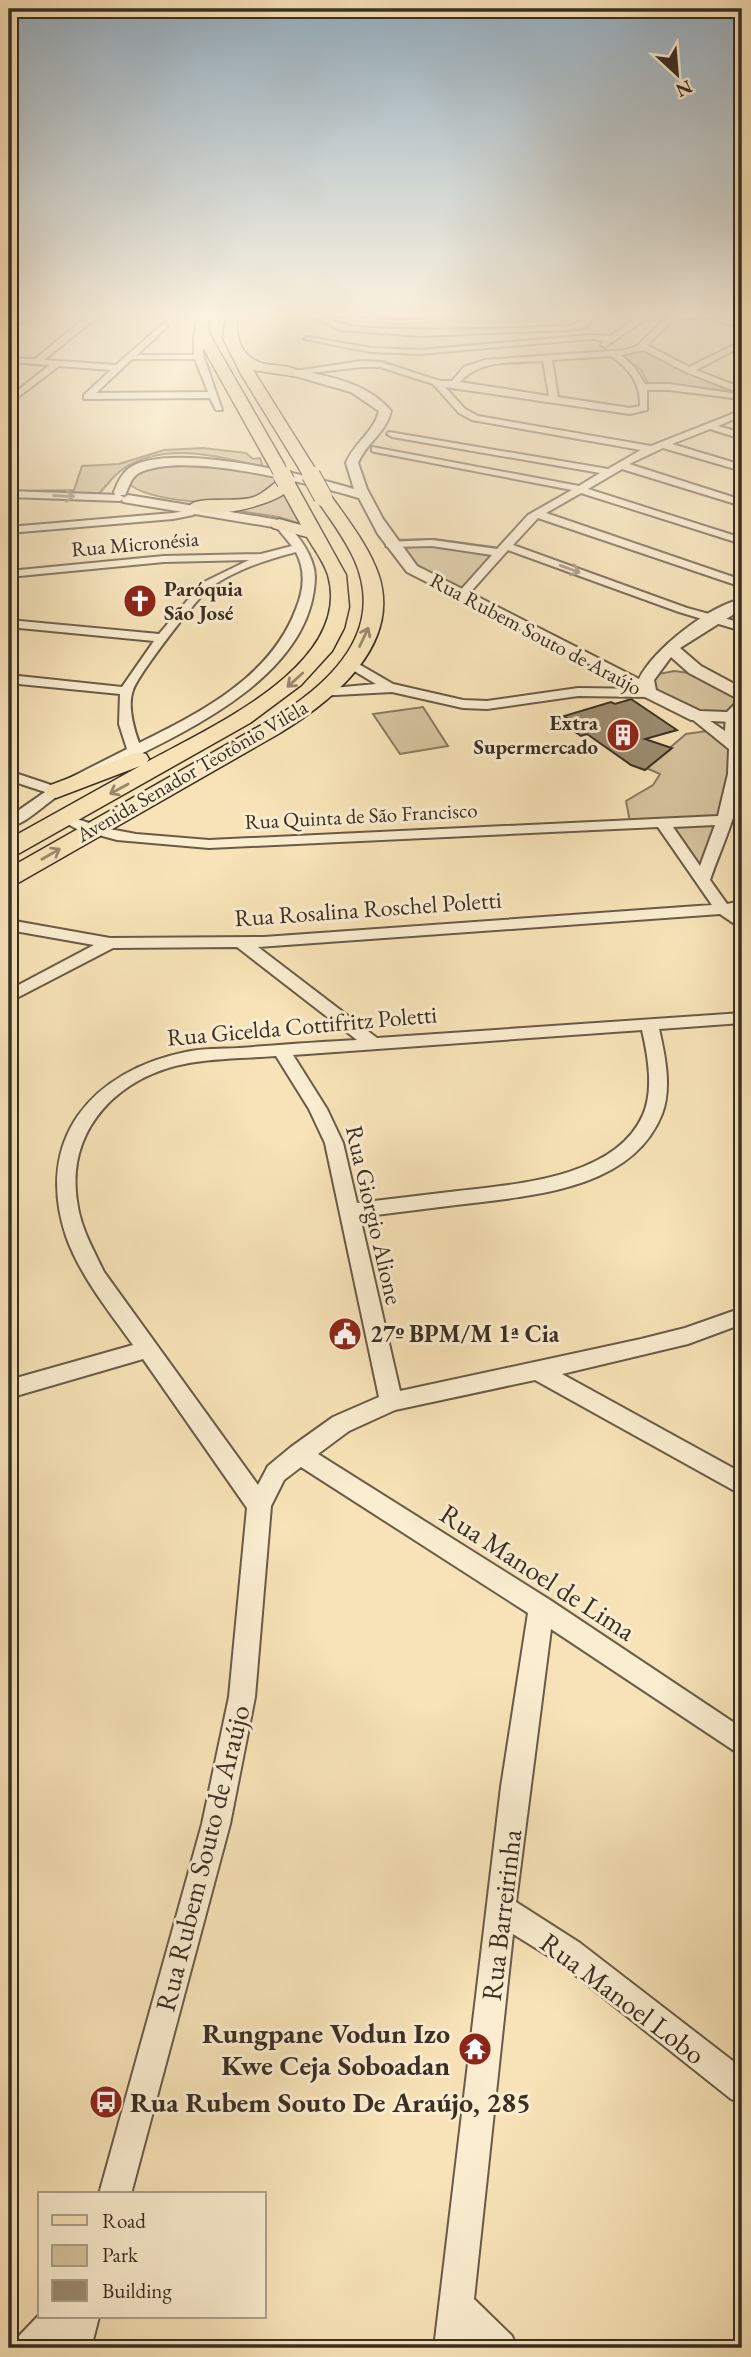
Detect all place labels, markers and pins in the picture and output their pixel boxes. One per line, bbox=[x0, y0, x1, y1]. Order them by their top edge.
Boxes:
place label: Paróquia São José bbox=[164, 575, 243, 626]
church icon: Paróquia São José bbox=[121, 582, 159, 620]
place label: Extra Supermercado bbox=[474, 709, 599, 760]
building icon: Extra Supermercado bbox=[604, 716, 642, 754]
public building icon: 27º BPM/M 1ª Cia bbox=[326, 1315, 364, 1353]
place label: 27º BPM/M 1ª Cia bbox=[370, 1318, 560, 1349]
place label: Rungpane Vodun Izo Kwe Ceja Soboadan bbox=[202, 2015, 450, 2083]
temple icon: Rungpane Vodun Izo Kwe Ceja Soboadan bbox=[456, 2030, 494, 2068]
bus stop icon: Rua Rubem Souto De Araújo, 285 bbox=[87, 2083, 125, 2121]
place label: Rua Rubem Souto De Araújo, 285 bbox=[130, 2084, 531, 2120]

